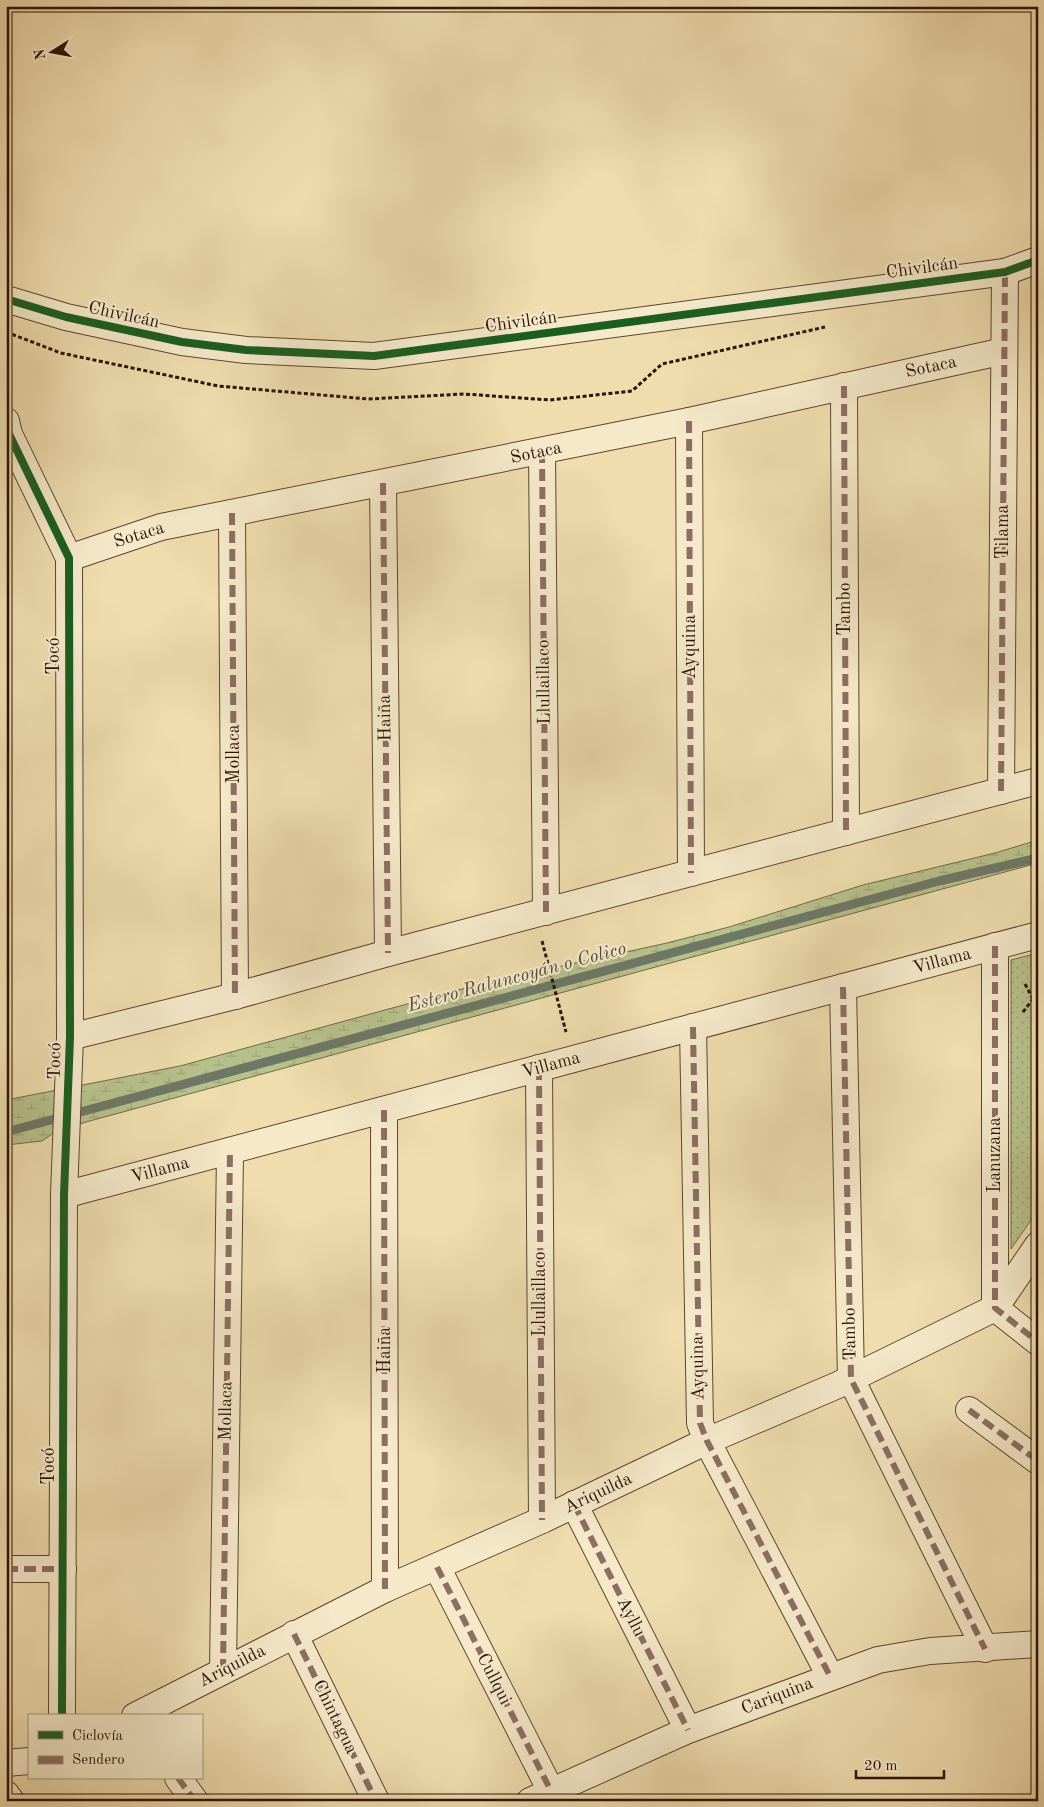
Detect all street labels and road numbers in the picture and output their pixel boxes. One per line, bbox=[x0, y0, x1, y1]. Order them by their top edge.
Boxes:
street label: Chivilcán bbox=[885, 254, 959, 282]
street label: Chivilcán bbox=[87, 299, 162, 331]
street label: Chivilcán bbox=[484, 308, 558, 336]
street label: Sotaca bbox=[904, 353, 958, 381]
street label: Sotaca bbox=[509, 439, 563, 467]
street label: Tilama bbox=[994, 505, 1012, 559]
street label: Sotaca bbox=[111, 519, 167, 551]
street label: Tambo bbox=[836, 582, 854, 636]
street label: Ayquina bbox=[681, 615, 699, 679]
street label: Tocó bbox=[45, 637, 63, 675]
street label: Llullaillaco bbox=[534, 639, 554, 725]
street label: Haiña bbox=[376, 694, 394, 741]
street label: Mollaca bbox=[225, 724, 243, 784]
street label: Villama bbox=[911, 945, 973, 977]
street label: Tocó bbox=[46, 1042, 64, 1080]
street label: Villama bbox=[520, 1049, 582, 1081]
street label: Lanuzana bbox=[986, 1117, 1004, 1193]
street label: Villama bbox=[129, 1154, 191, 1186]
street label: Llullaillaco bbox=[531, 1251, 549, 1337]
street label: Tambo bbox=[841, 1307, 859, 1361]
street label: Haiña bbox=[376, 1327, 394, 1373]
street label: Ayquina bbox=[688, 1335, 708, 1400]
street label: Mollaca bbox=[216, 1381, 236, 1441]
street label: Tocó bbox=[40, 1447, 58, 1485]
street label: Ariquilda bbox=[561, 1469, 635, 1517]
street label: Ayllu bbox=[613, 1594, 649, 1640]
street label: Ariquilda bbox=[196, 1641, 269, 1691]
street label: Cullqui bbox=[474, 1650, 515, 1708]
street label: Cariquina bbox=[739, 1674, 815, 1718]
street label: Chintagua bbox=[309, 1677, 361, 1757]

